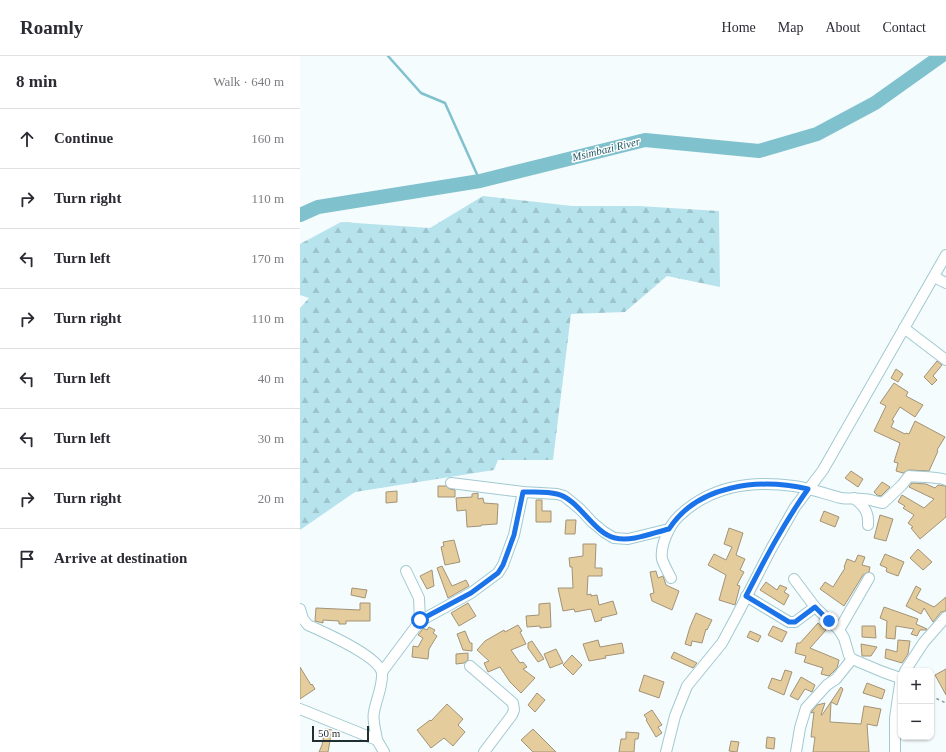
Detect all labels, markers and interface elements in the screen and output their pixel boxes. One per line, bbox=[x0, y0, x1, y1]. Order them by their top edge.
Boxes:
text: Roamly bbox=[20, 17, 83, 38]
text: Home bbox=[722, 20, 756, 35]
text: Map bbox=[778, 20, 803, 35]
text: About bbox=[825, 20, 860, 35]
text: Contact bbox=[882, 20, 926, 35]
text: 8 min bbox=[16, 72, 57, 91]
text: Walk · 640 m bbox=[213, 74, 284, 89]
icon: ahead bbox=[16, 128, 38, 150]
text: Continue bbox=[54, 130, 113, 146]
text: 160 m bbox=[251, 131, 284, 146]
water label: Msimbazi River bbox=[570, 135, 642, 163]
icon: right bbox=[16, 188, 38, 210]
text: Turn right bbox=[54, 190, 121, 206]
text: 110 m bbox=[252, 191, 284, 206]
icon: left bbox=[16, 248, 38, 270]
text: Turn left bbox=[54, 250, 111, 266]
text: 170 m bbox=[251, 251, 284, 266]
icon: right bbox=[16, 308, 38, 330]
text: Turn right bbox=[54, 310, 121, 326]
text: 110 m bbox=[252, 311, 284, 326]
icon: left bbox=[16, 368, 38, 390]
text: Turn left bbox=[54, 370, 111, 386]
text: 40 m bbox=[258, 371, 284, 386]
icon: left bbox=[16, 428, 38, 450]
text: Turn left bbox=[54, 430, 111, 446]
text: 30 m bbox=[258, 431, 284, 446]
icon: right bbox=[16, 488, 38, 510]
text: Turn right bbox=[54, 490, 121, 506]
text: 20 m bbox=[258, 491, 284, 506]
icon: arrive bbox=[16, 548, 38, 570]
text: Arrive at destination bbox=[54, 550, 187, 566]
route start bbox=[411, 611, 429, 629]
route end bbox=[820, 612, 838, 630]
map controls bbox=[898, 668, 934, 740]
button: + bbox=[898, 668, 934, 704]
button: − bbox=[898, 704, 934, 740]
scale bar bbox=[312, 724, 369, 743]
text: 50 m bbox=[318, 727, 340, 739]

